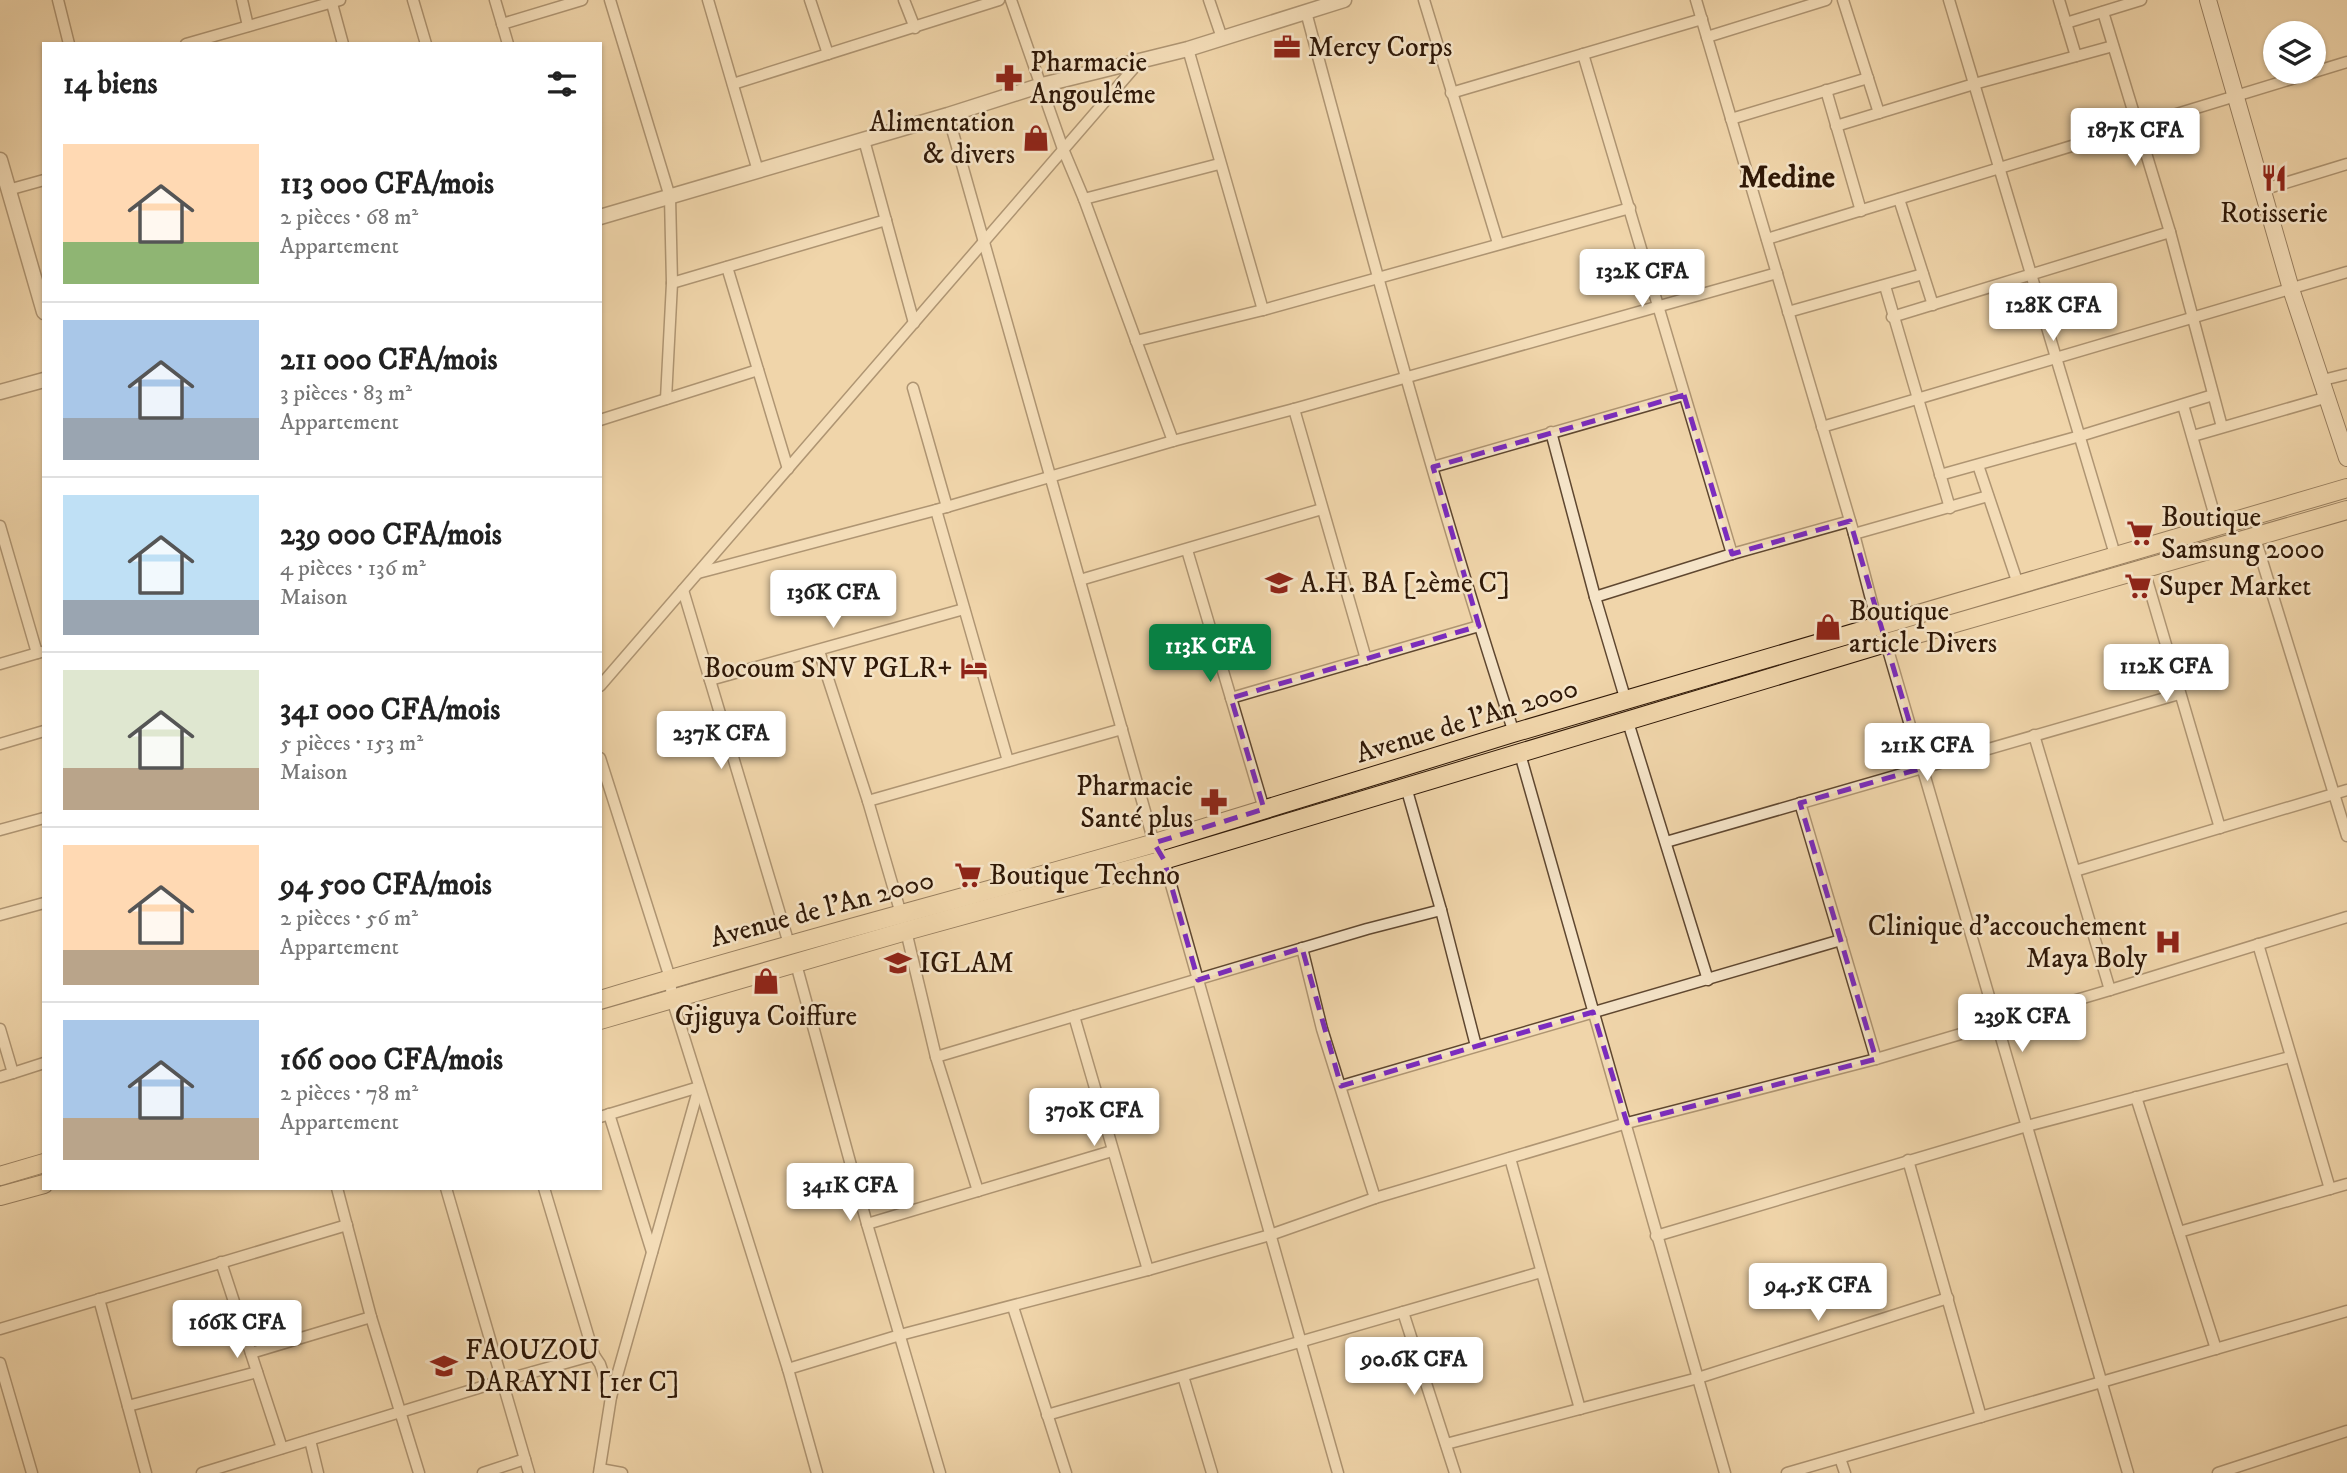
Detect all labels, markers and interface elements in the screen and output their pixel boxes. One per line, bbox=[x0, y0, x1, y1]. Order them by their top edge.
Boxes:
map controls bbox=[2263, 21, 2326, 84]
button: layers bbox=[2263, 21, 2326, 84]
place label: Mercy Corps bbox=[1308, 30, 1452, 65]
office icon: Mercy Corps bbox=[1272, 32, 1302, 62]
place label: Pharmacie Angoulême bbox=[1030, 45, 1156, 112]
pharmacy icon: Pharmacie Angoulême bbox=[994, 63, 1024, 93]
icon: filters bbox=[543, 65, 581, 103]
text: 14 biens bbox=[63, 66, 158, 103]
place label: Alimentation & divers bbox=[869, 105, 1015, 172]
pin: 187K CFA bbox=[2063, 108, 2207, 168]
text: 187K CFA bbox=[2087, 116, 2183, 145]
shop icon: Alimentation & divers bbox=[1021, 123, 1051, 153]
district label: Medine bbox=[1739, 158, 1835, 198]
restaurant icon: Rotisserie bbox=[2259, 163, 2289, 193]
text: 113 000 CFA/mois bbox=[280, 166, 494, 203]
icon: home bbox=[119, 172, 203, 256]
place label: Rotisserie bbox=[2220, 196, 2328, 231]
text: 2 pièces · 68 m² bbox=[280, 203, 418, 232]
text: Appartement bbox=[280, 232, 399, 261]
pin: 132K CFA bbox=[1570, 250, 1714, 309]
text: 132K CFA bbox=[1596, 257, 1688, 286]
pin: 128K CFA bbox=[1981, 284, 2125, 343]
text: 128K CFA bbox=[2005, 291, 2101, 320]
text: 211 000 CFA/mois bbox=[280, 342, 498, 379]
icon: home bbox=[119, 348, 203, 432]
text: 3 pièces · 83 m² bbox=[280, 379, 412, 408]
text: Appartement bbox=[280, 408, 399, 437]
place label: Boutique Samsung 2000 bbox=[2161, 500, 2325, 567]
text: 239 000 CFA/mois bbox=[280, 517, 502, 554]
supermarket icon: Boutique Samsung 2000 bbox=[2125, 518, 2155, 548]
icon: home bbox=[119, 523, 203, 607]
text: 4 pièces · 136 m² bbox=[280, 554, 426, 583]
place label: A.H. BA [2ème C] bbox=[1300, 566, 1510, 601]
school or university icon: A.H. BA [2ème C] bbox=[1264, 568, 1294, 598]
place label: Super Market bbox=[2159, 569, 2311, 604]
pin: 136K CFA bbox=[761, 570, 905, 630]
supermarket icon: Super Market bbox=[2123, 571, 2153, 601]
text: 136K CFA bbox=[786, 578, 880, 607]
text: Maison bbox=[280, 583, 348, 612]
place label: Boutique article Divers bbox=[1849, 594, 1997, 661]
shop icon: Boutique article Divers bbox=[1813, 612, 1843, 642]
pin: 113K CFA bbox=[1138, 624, 1282, 684]
text: 113K CFA bbox=[1165, 632, 1255, 661]
pin: 112K CFA bbox=[2094, 644, 2238, 704]
place label: Bocoum SNV PGLR+ bbox=[703, 651, 953, 686]
text: 112K CFA bbox=[2120, 652, 2212, 681]
hotel icon: Bocoum SNV PGLR+ bbox=[959, 653, 989, 683]
street label: Avenue de l'An 2000 bbox=[1352, 671, 1582, 771]
text: 341 000 CFA/mois bbox=[280, 692, 500, 729]
icon: home bbox=[119, 698, 203, 782]
pin: 237K CFA bbox=[649, 712, 793, 771]
text: 237K CFA bbox=[673, 719, 769, 748]
pin: 211K CFA bbox=[1855, 724, 1999, 783]
text: 5 pièces · 153 m² bbox=[280, 729, 423, 758]
text: 211K CFA bbox=[1881, 731, 1973, 760]
text: Maison bbox=[280, 758, 348, 787]
place label: Pharmacie Santé plus bbox=[1076, 769, 1193, 836]
pharmacy icon: Pharmacie Santé plus bbox=[1199, 787, 1229, 817]
place label: Boutique Techno bbox=[989, 858, 1180, 893]
supermarket icon: Boutique Techno bbox=[953, 860, 983, 890]
street label: Avenue de l'An 2000 bbox=[706, 862, 938, 956]
text: 94 500 CFA/mois bbox=[280, 867, 492, 904]
icon: home bbox=[119, 873, 203, 957]
text: 2 pièces · 56 m² bbox=[280, 904, 418, 933]
place label: Clinique d'accouchement Maya Boly bbox=[1868, 909, 2148, 976]
hospital icon: Clinique d'accouchement Maya Boly bbox=[2153, 927, 2183, 957]
text: Appartement bbox=[280, 933, 399, 962]
place label: IGLAM bbox=[919, 946, 1014, 981]
school or university icon: IGLAM bbox=[883, 948, 913, 978]
shop icon: Gjiguya Coiffure bbox=[751, 966, 781, 996]
pin: 239K CFA bbox=[1950, 995, 2094, 1054]
place label: Gjiguya Coiffure bbox=[675, 999, 857, 1034]
text: 239K CFA bbox=[1974, 1002, 2070, 1031]
text: 166 000 CFA/mois bbox=[280, 1042, 503, 1079]
icon: home bbox=[119, 1048, 203, 1132]
text: 2 pièces · 78 m² bbox=[280, 1079, 418, 1108]
pin: 370K CFA bbox=[1022, 1088, 1166, 1148]
text: 370K CFA bbox=[1045, 1096, 1143, 1125]
text: Appartement bbox=[280, 1108, 399, 1137]
pin: 341K CFA bbox=[778, 1164, 922, 1223]
text: 341K CFA bbox=[803, 1171, 897, 1200]
pin: 94.5K CFA bbox=[1738, 1264, 1898, 1323]
text: 94.5K CFA bbox=[1765, 1271, 1871, 1300]
pin: 166K CFA bbox=[165, 1300, 309, 1360]
text: 166K CFA bbox=[189, 1308, 285, 1337]
place label: FAOUZOU DARAYNI [1er C] bbox=[465, 1333, 679, 1400]
pin: 90.6K CFA bbox=[1334, 1338, 1494, 1397]
text: 90.6K CFA bbox=[1361, 1345, 1467, 1374]
school or university icon: FAOUZOU DARAYNI [1er C] bbox=[429, 1351, 459, 1381]

